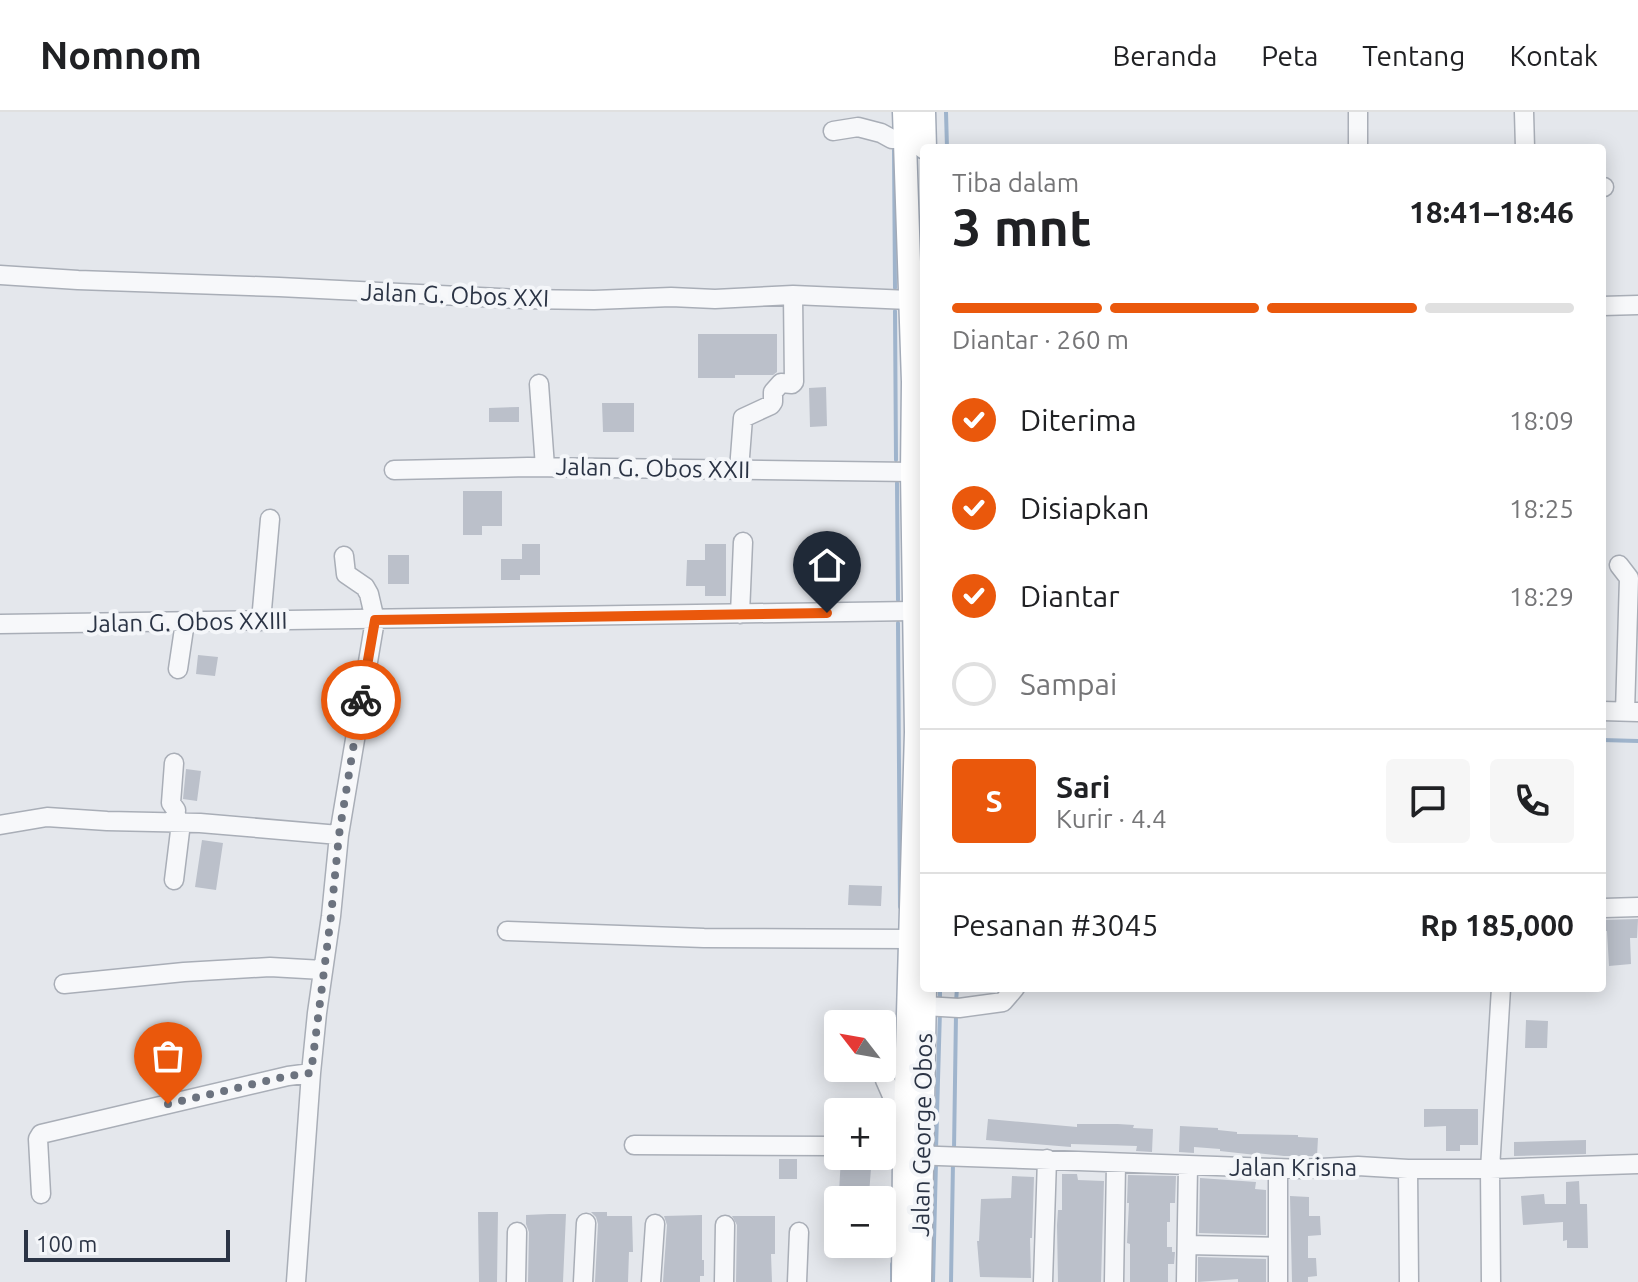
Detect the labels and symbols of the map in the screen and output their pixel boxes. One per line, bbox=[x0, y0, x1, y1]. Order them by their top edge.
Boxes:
street label: Jalan G. Obos XXI bbox=[360, 278, 550, 312]
street label: Jalan G. Obos XXII bbox=[555, 453, 751, 483]
pin bbox=[793, 531, 861, 613]
street label: Jalan G. Obos XXIII bbox=[86, 607, 288, 637]
courier bbox=[321, 660, 401, 740]
north arrow bbox=[824, 1010, 896, 1082]
pin bbox=[134, 1022, 202, 1104]
street label: Jalan George Obos bbox=[907, 1033, 937, 1237]
street label: Jalan Krisna bbox=[1229, 1154, 1357, 1181]
scale bar bbox=[24, 1226, 230, 1262]

